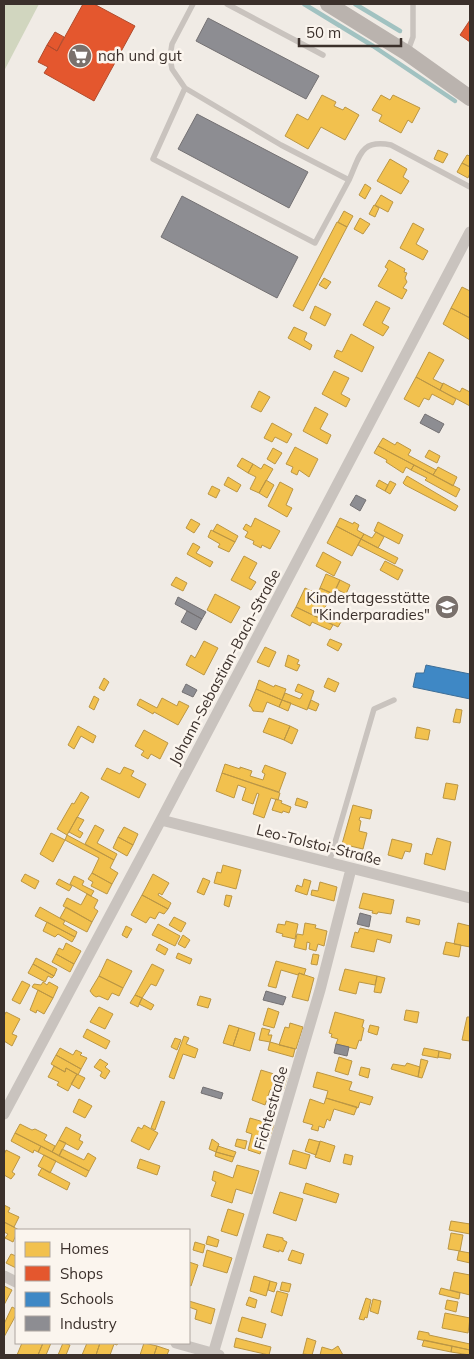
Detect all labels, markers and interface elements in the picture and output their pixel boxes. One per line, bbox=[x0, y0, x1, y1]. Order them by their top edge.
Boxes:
scale bar bbox=[299, 15, 402, 47]
text: 50 m bbox=[306, 23, 341, 42]
supermarket icon: nah und gut bbox=[67, 43, 93, 69]
place label: nah und gut bbox=[98, 46, 182, 65]
street label: Johann-Sebastian-Bach-Straße bbox=[165, 566, 284, 768]
place label: Kindertagesstätte "Kinderparadies" bbox=[306, 588, 430, 624]
school or university icon: Kindertagesstätte "Kinderparadies" bbox=[434, 594, 460, 620]
street label: Leo-Tolstoi-Straße bbox=[255, 820, 384, 869]
street label: Fichtestraße bbox=[250, 1064, 292, 1152]
legend bbox=[15, 1229, 190, 1344]
text: Homes bbox=[60, 1239, 109, 1258]
text: Shops bbox=[60, 1264, 103, 1283]
text: Schools bbox=[60, 1289, 114, 1308]
text: Industry bbox=[60, 1314, 117, 1333]

